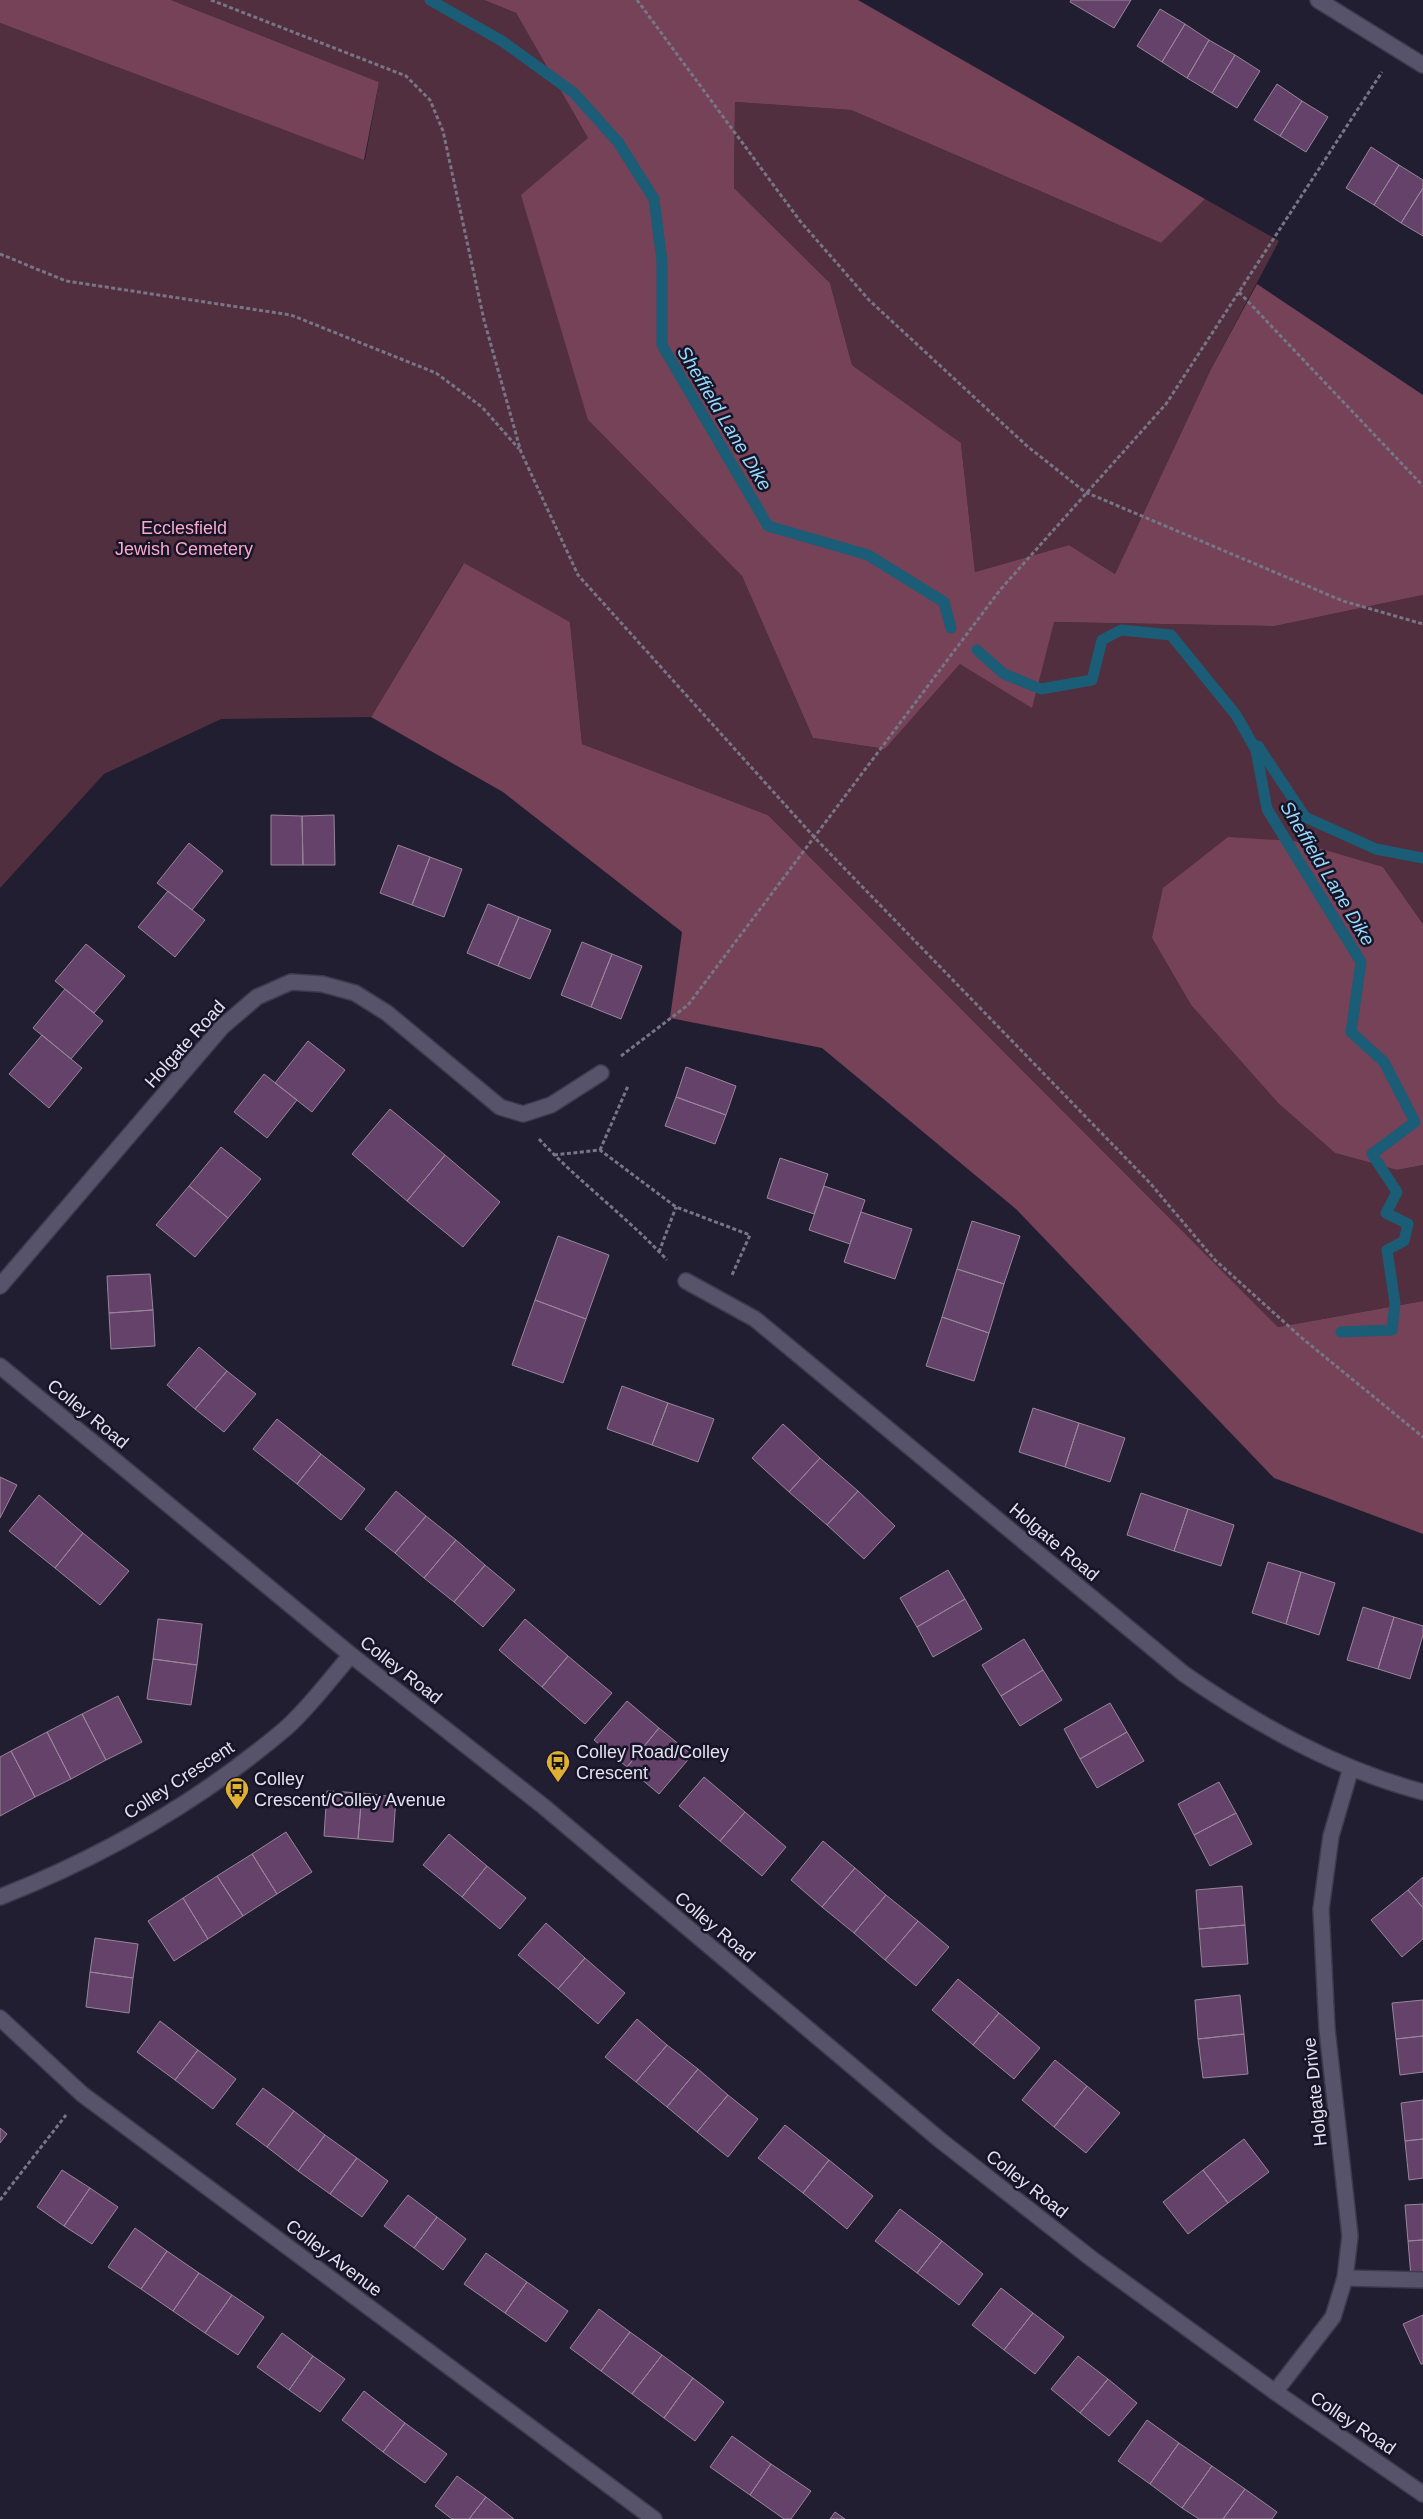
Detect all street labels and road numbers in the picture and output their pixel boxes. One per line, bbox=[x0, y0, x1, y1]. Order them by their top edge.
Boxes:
street label: Holgate Road bbox=[141, 996, 229, 1092]
street label: Colley Road bbox=[44, 1375, 132, 1453]
street label: Holgate Road bbox=[1005, 1499, 1103, 1585]
street label: Colley Road bbox=[356, 1632, 446, 1708]
street label: Colley Crescent bbox=[120, 1737, 238, 1823]
street label: Colley Road bbox=[671, 1888, 759, 1966]
street label: Holgate Drive bbox=[1299, 2037, 1331, 2147]
street label: Colley Road bbox=[982, 2146, 1072, 2222]
street label: Colley Avenue bbox=[282, 2215, 386, 2301]
street label: Colley Road bbox=[1307, 2387, 1399, 2459]

